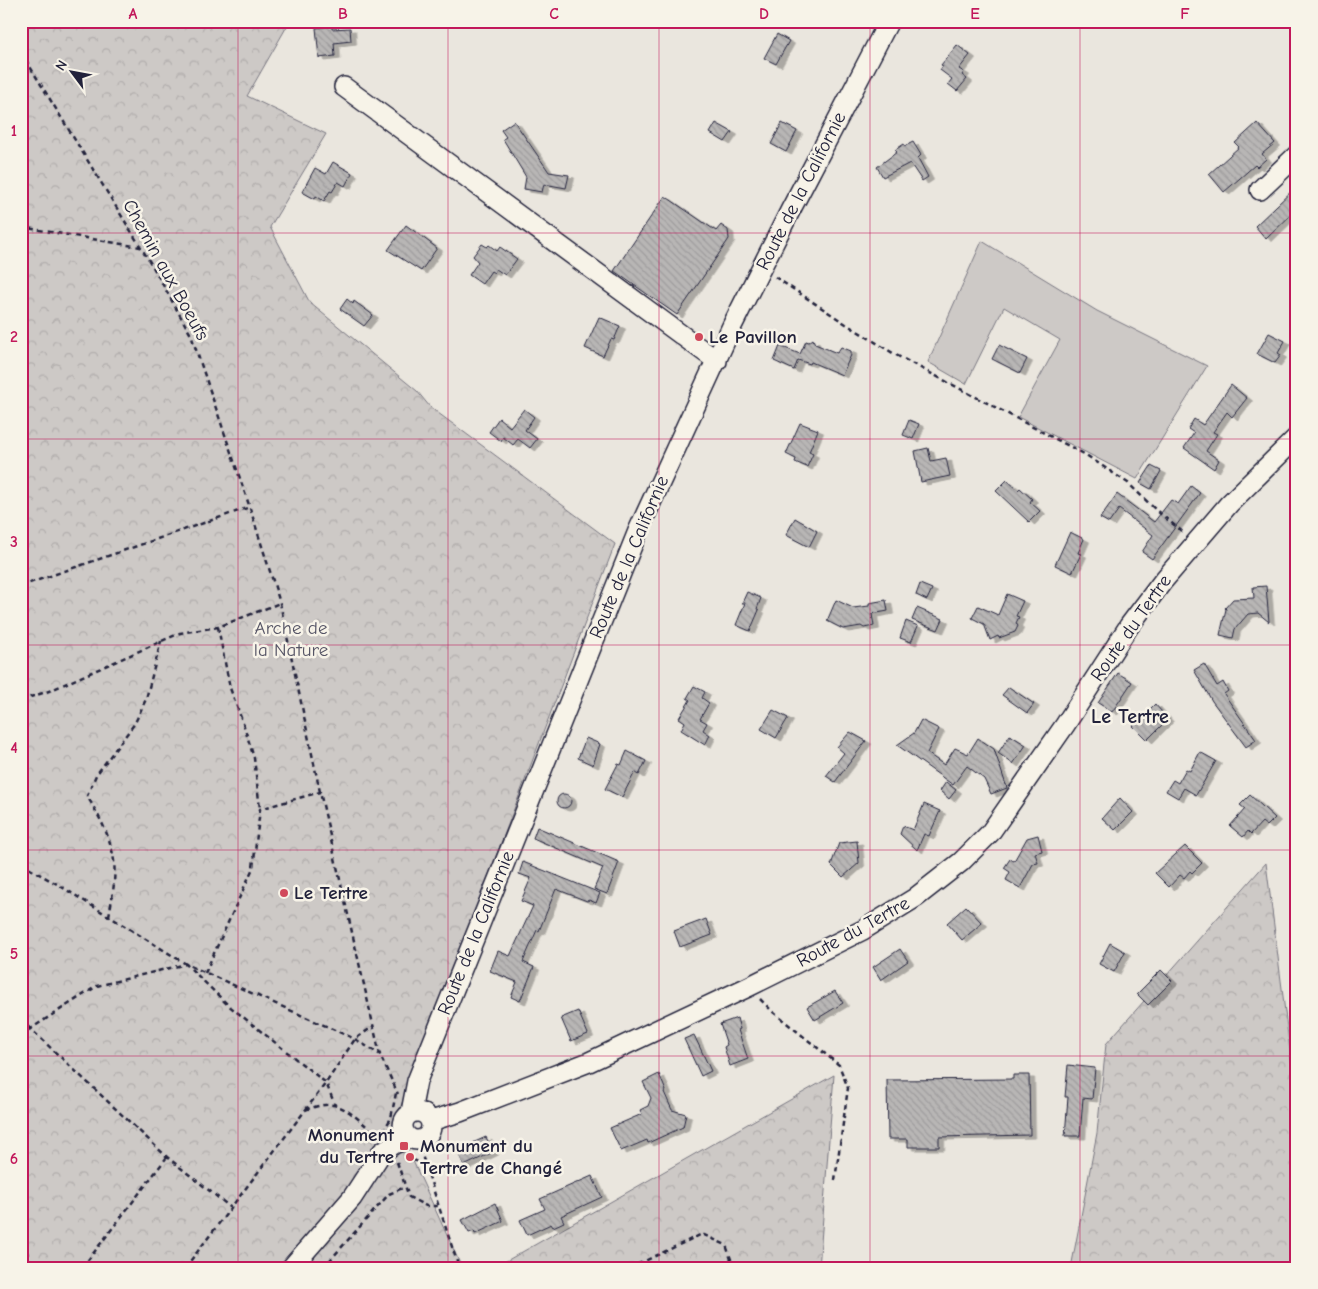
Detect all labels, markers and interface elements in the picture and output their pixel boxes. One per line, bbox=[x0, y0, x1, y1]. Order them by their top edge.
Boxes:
text: A bbox=[129, 5, 138, 23]
text: B bbox=[338, 5, 348, 23]
text: C bbox=[549, 5, 559, 23]
text: D bbox=[759, 5, 769, 23]
text: E bbox=[970, 5, 980, 23]
text: F bbox=[1180, 5, 1190, 23]
north arrow bbox=[48, 48, 98, 98]
text: N bbox=[52, 57, 71, 74]
street label: Route de la Californie bbox=[752, 108, 850, 274]
text: 1 bbox=[11, 122, 17, 140]
street label: Chemin aux Boeufs bbox=[118, 196, 214, 344]
place label: Le Pavillon bbox=[709, 326, 797, 348]
text: 2 bbox=[10, 328, 18, 346]
marker: Le Pavillon bbox=[693, 331, 705, 343]
street label: Route de la Californie bbox=[585, 472, 673, 642]
text: 3 bbox=[10, 533, 18, 551]
street label: Route du Tertre bbox=[1086, 570, 1176, 686]
park label: Arche de la Nature bbox=[254, 617, 328, 661]
district label: Le Tertre bbox=[1091, 705, 1169, 728]
text: 4 bbox=[10, 739, 18, 757]
street label: Route de la Californie bbox=[433, 848, 519, 1018]
place label: Le Tertre bbox=[294, 882, 368, 904]
marker: Le Tertre bbox=[278, 887, 290, 899]
street label: Route du Tertre bbox=[793, 892, 913, 972]
text: 5 bbox=[10, 945, 18, 963]
place label: Monument du Tertre bbox=[308, 1124, 395, 1168]
place label: Monument du Tertre de Changé bbox=[420, 1135, 562, 1179]
marker: Monument du Tertre bbox=[398, 1140, 410, 1152]
text: 6 bbox=[10, 1150, 18, 1168]
marker: Monument du Tertre de Changé bbox=[404, 1151, 416, 1163]

